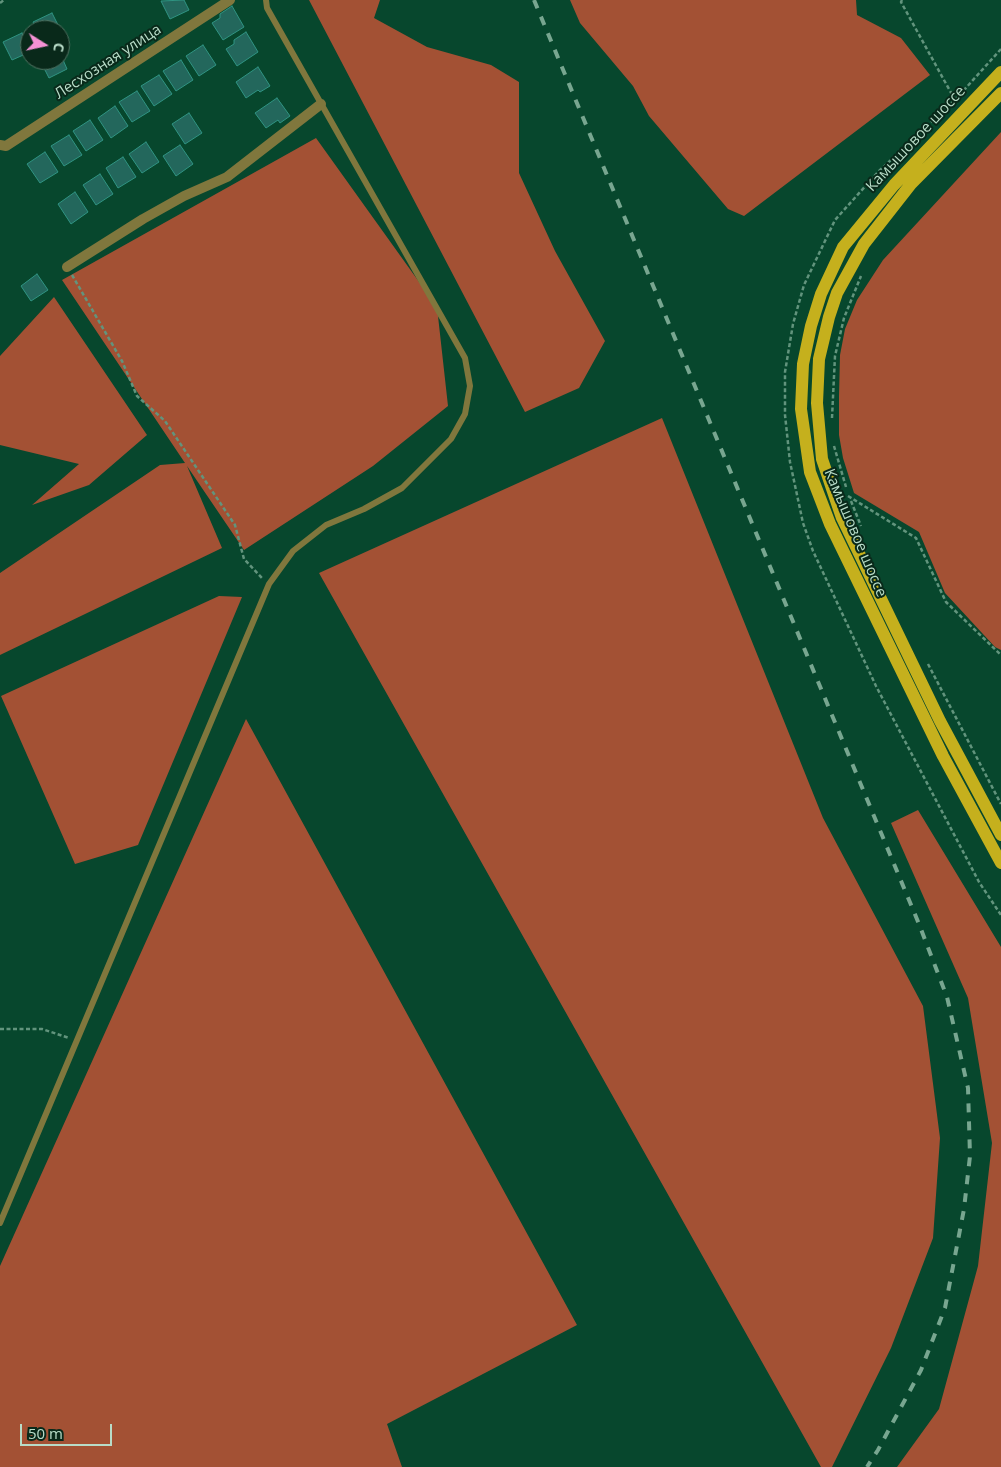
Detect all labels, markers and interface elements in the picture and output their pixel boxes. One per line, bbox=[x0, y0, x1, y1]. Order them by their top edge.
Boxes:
north arrow bbox=[20, 20, 70, 70]
street label: Лесхозная улица bbox=[51, 21, 165, 103]
text: С bbox=[49, 41, 69, 54]
street label: Камышовое шоссе bbox=[863, 83, 969, 195]
street label: Камышовое шоссе bbox=[820, 466, 890, 600]
scale bar bbox=[22, 1414, 115, 1446]
text: 50 m bbox=[28, 1423, 63, 1443]

